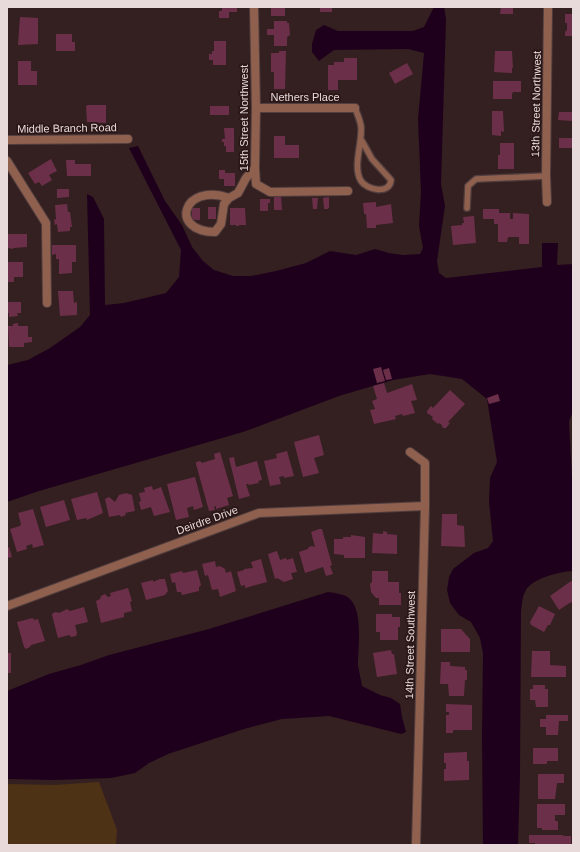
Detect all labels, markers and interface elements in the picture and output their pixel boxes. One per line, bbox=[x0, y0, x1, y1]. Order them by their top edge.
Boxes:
street label: 13th Street Northwest bbox=[529, 51, 543, 157]
street label: 15th Street Northwest bbox=[238, 65, 250, 171]
street label: Nethers Place bbox=[270, 91, 340, 103]
street label: Middle Branch Road bbox=[17, 121, 117, 135]
street label: Deirdre Drive bbox=[175, 503, 239, 537]
street label: 14th Street Southwest bbox=[403, 591, 417, 699]

